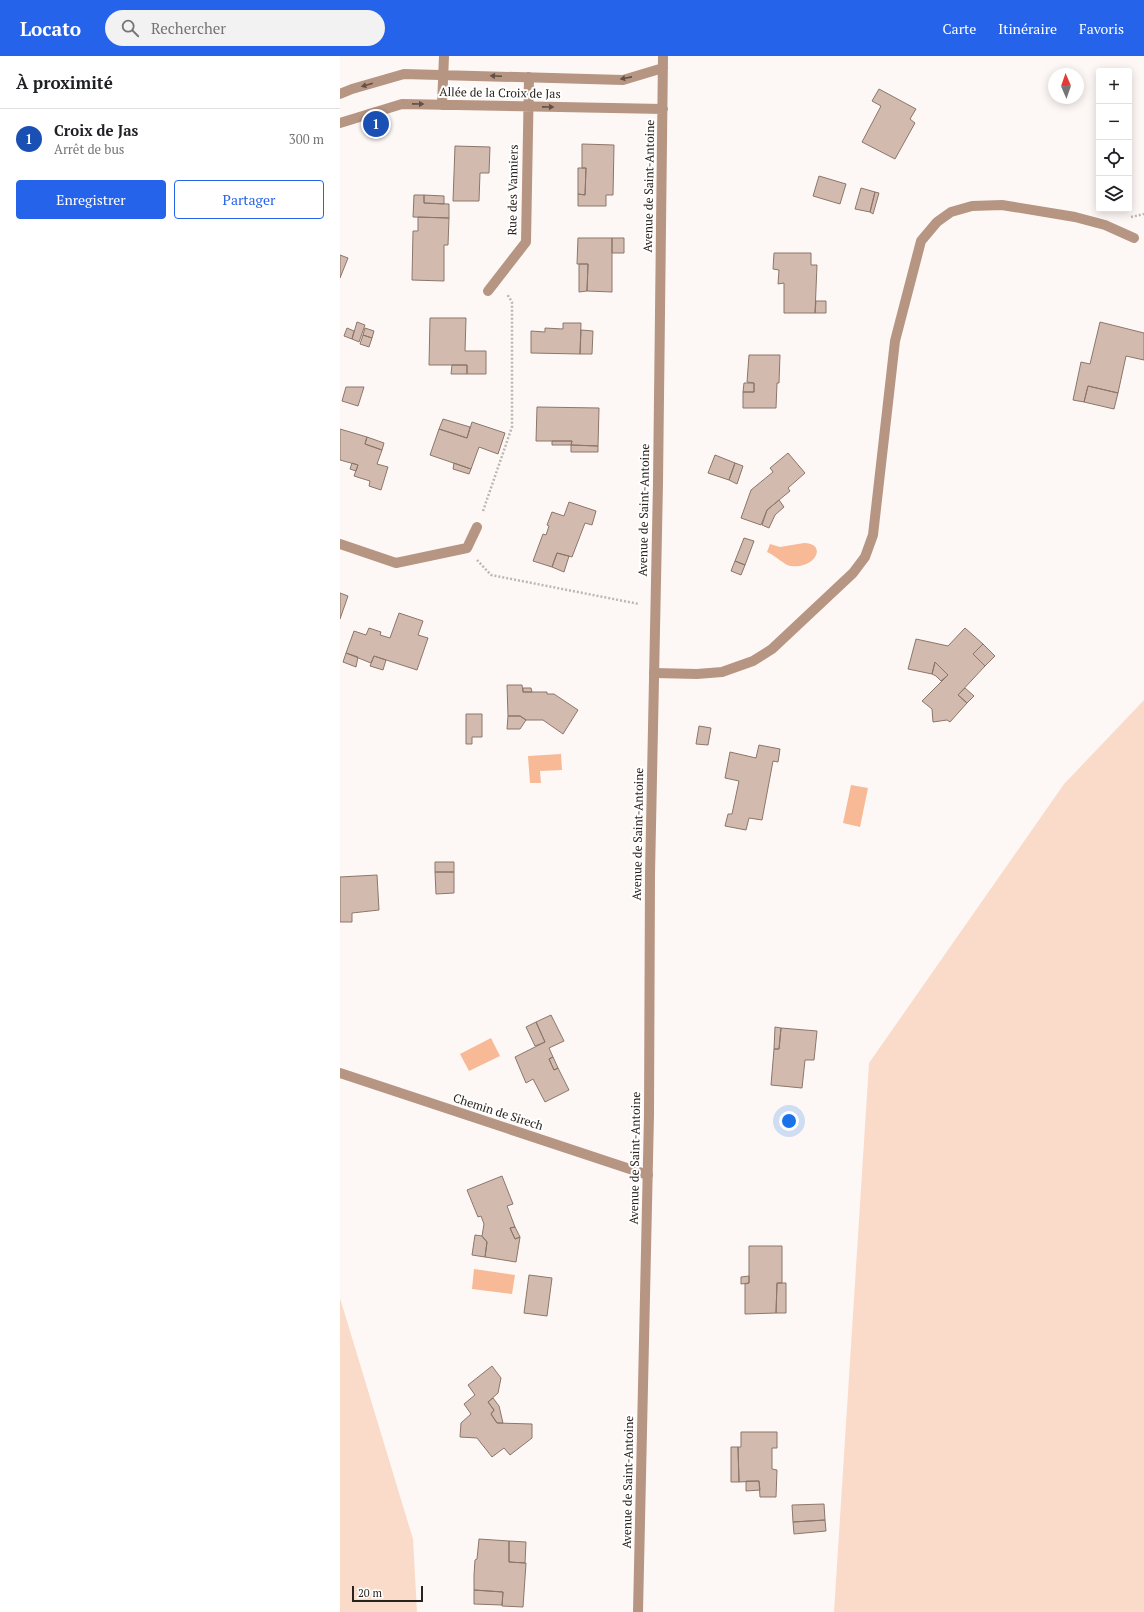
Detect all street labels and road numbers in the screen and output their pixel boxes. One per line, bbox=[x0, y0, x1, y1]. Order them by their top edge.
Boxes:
street label: Allée de la Croix de Jas bbox=[439, 84, 561, 101]
street label: Avenue de Saint-Antoine bbox=[640, 119, 657, 253]
street label: Rue des Vanniers bbox=[504, 144, 521, 236]
street label: Avenue de Saint-Antoine bbox=[635, 443, 652, 577]
street label: Avenue de Saint-Antoine bbox=[629, 767, 646, 901]
street label: Chemin de Sirech bbox=[451, 1090, 545, 1133]
street label: Avenue de Saint-Antoine bbox=[626, 1091, 643, 1225]
street label: Avenue de Saint-Antoine bbox=[619, 1415, 636, 1549]

